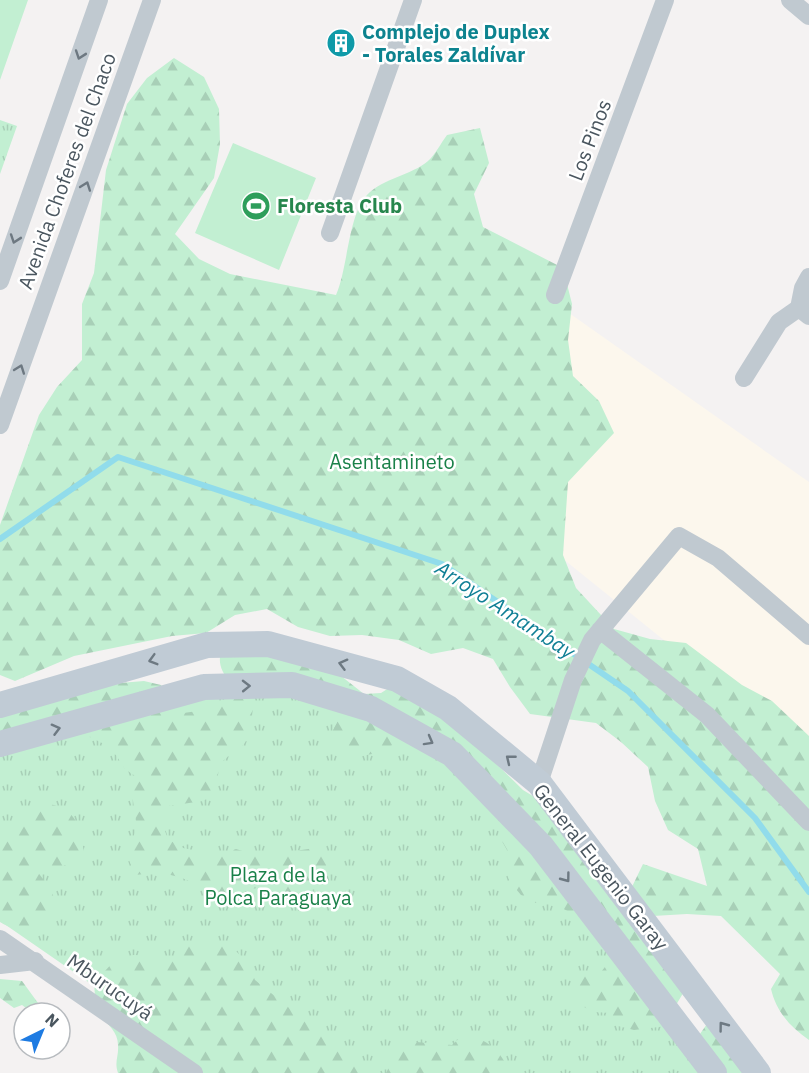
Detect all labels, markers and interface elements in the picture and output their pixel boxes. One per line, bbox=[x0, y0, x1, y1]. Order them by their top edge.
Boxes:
place label: Complejo de Duplex - Torales Zaldívar bbox=[362, 18, 550, 68]
building icon: Complejo de Duplex - Torales Zaldívar bbox=[325, 27, 357, 59]
street label: Avenida Choferes del Chaco bbox=[11, 49, 122, 293]
one-way arrow bbox=[74, 49, 87, 60]
street label: Los Pinos bbox=[562, 95, 617, 184]
one-way arrow bbox=[78, 181, 91, 192]
sports icon: Floresta Club bbox=[240, 190, 272, 222]
place label: Floresta Club bbox=[277, 192, 402, 219]
one-way arrow bbox=[9, 233, 22, 244]
one-way arrow bbox=[12, 365, 25, 375]
park label: Asentamineto bbox=[329, 448, 455, 475]
water label: Arroyo Amambay bbox=[430, 553, 581, 665]
one-way arrow bbox=[148, 653, 159, 665]
one-way arrow bbox=[338, 659, 348, 672]
one-way arrow bbox=[241, 680, 250, 692]
one-way arrow bbox=[51, 723, 61, 736]
one-way arrow bbox=[423, 734, 433, 745]
one-way arrow bbox=[506, 756, 517, 767]
street label: General Eugenio Garay bbox=[528, 778, 675, 956]
park label: Plaza de la Polca Paraguaya bbox=[204, 861, 352, 911]
one-way arrow bbox=[558, 872, 569, 883]
street label: Mburucuyá bbox=[62, 947, 159, 1026]
north arrow bbox=[12, 1001, 72, 1061]
text: N bbox=[41, 1009, 63, 1031]
one-way arrow bbox=[719, 1022, 730, 1033]

